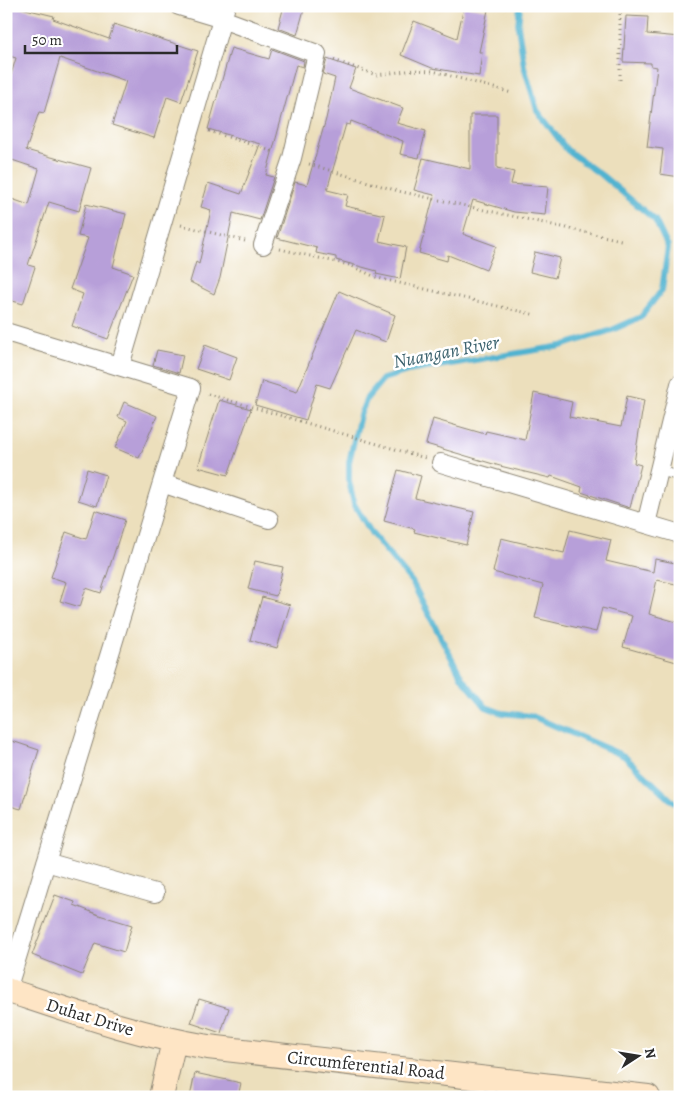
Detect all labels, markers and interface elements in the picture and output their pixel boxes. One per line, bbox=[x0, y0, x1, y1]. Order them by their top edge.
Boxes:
scale bar bbox=[25, 22, 178, 54]
text: 50 m bbox=[32, 30, 62, 50]
water label: Nuangan River bbox=[391, 329, 503, 375]
street label: Duhat Drive bbox=[43, 992, 137, 1042]
north arrow bbox=[614, 1030, 664, 1080]
street label: Circumferential Road bbox=[286, 1045, 446, 1085]
text: N bbox=[640, 1046, 661, 1060]

